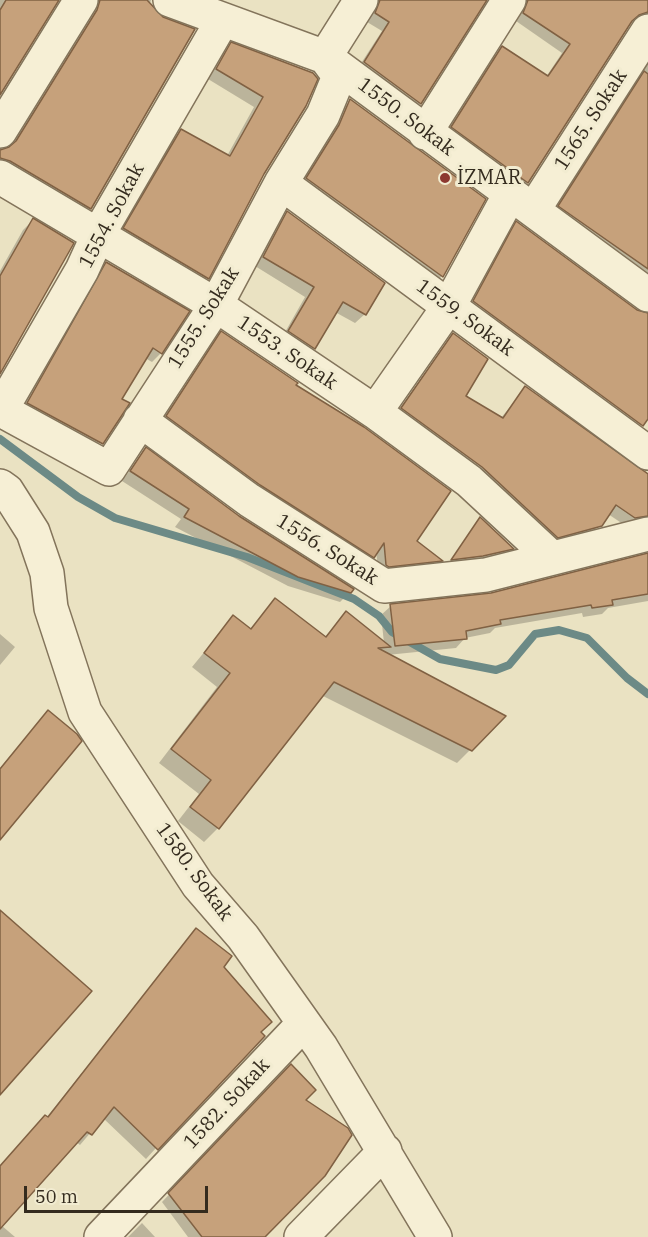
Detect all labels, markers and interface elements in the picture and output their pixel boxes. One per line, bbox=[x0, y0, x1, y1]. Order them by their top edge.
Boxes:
street label: 1565. Sokak bbox=[550, 65, 632, 175]
street label: 1550. Sokak bbox=[353, 73, 459, 161]
street label: 1554. Sokak bbox=[74, 159, 150, 273]
place label: İZMAR bbox=[457, 166, 521, 190]
marker: İZMAR bbox=[438, 171, 452, 185]
street label: 1555. Sokak bbox=[163, 263, 245, 373]
street label: 1559. Sokak bbox=[411, 274, 519, 362]
street label: 1553. Sokak bbox=[232, 311, 342, 395]
street label: 1556. Sokak bbox=[272, 509, 382, 591]
street label: 1580. Sokak bbox=[150, 818, 238, 926]
street label: 1582. Sokak bbox=[179, 1054, 275, 1154]
scale bar bbox=[27, 1174, 212, 1212]
text: 50 m bbox=[35, 1185, 78, 1208]

